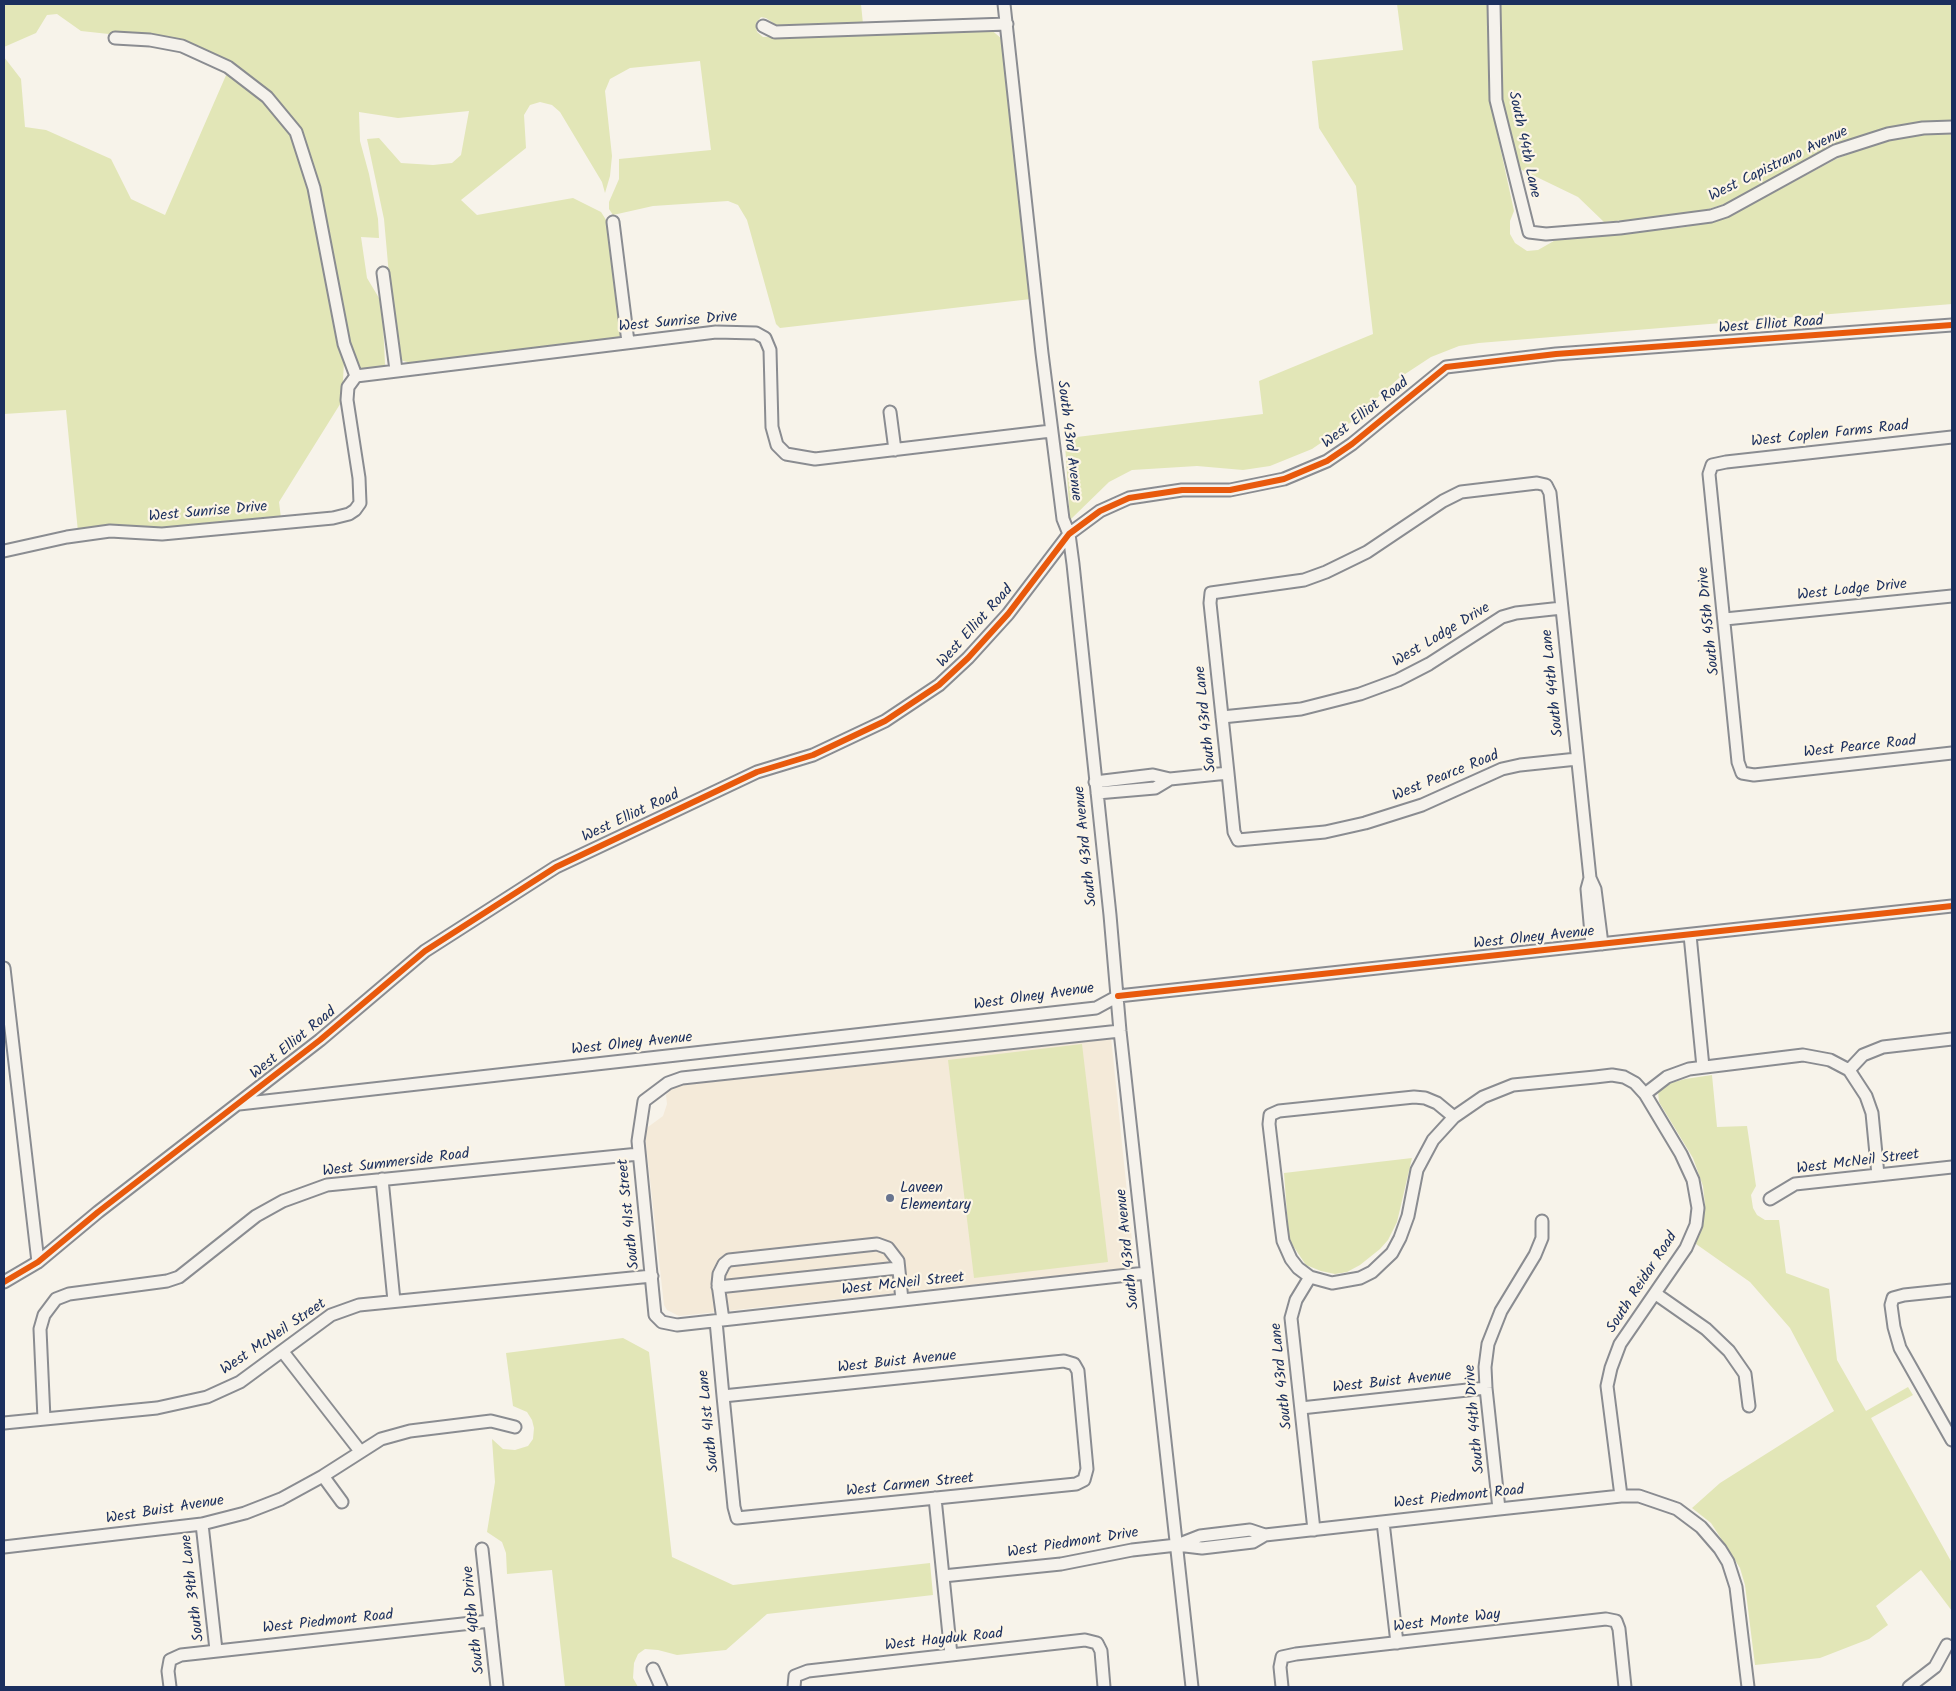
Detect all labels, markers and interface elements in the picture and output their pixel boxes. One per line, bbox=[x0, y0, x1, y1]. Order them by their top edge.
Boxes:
street label: South 44th Lane bbox=[1503, 90, 1543, 200]
street label: West Capistrano Avenue bbox=[1706, 123, 1852, 207]
street label: West Sunrise Drive bbox=[618, 309, 738, 337]
street label: West Elliot Road bbox=[1718, 313, 1824, 339]
street label: West Elliot Road bbox=[1319, 375, 1413, 453]
street label: South 43rd Avenue bbox=[1052, 380, 1084, 502]
street label: West Coplen Farms Road bbox=[1750, 418, 1910, 452]
street label: West Sunrise Drive bbox=[148, 499, 268, 527]
street label: South 45th Drive bbox=[1695, 566, 1725, 676]
street label: West Lodge Drive bbox=[1796, 576, 1908, 606]
street label: West Elliot Road bbox=[934, 582, 1018, 672]
street label: West Lodge Drive bbox=[1390, 600, 1494, 672]
street label: South 44th Lane bbox=[1539, 628, 1569, 738]
street label: South 43rd Lane bbox=[1192, 665, 1222, 773]
street label: West Pearce Road bbox=[1803, 733, 1917, 763]
street label: West Pearce Road bbox=[1390, 747, 1502, 807]
street label: South 43rd Avenue bbox=[1072, 785, 1102, 907]
street label: West Elliot Road bbox=[580, 787, 682, 847]
street label: West Olney Avenue bbox=[1473, 924, 1595, 954]
street label: West Olney Avenue bbox=[973, 981, 1095, 1015]
street label: West Elliot Road bbox=[248, 1004, 340, 1084]
street label: West Olney Avenue bbox=[571, 1030, 693, 1060]
street label: West Summerside Road bbox=[322, 1146, 470, 1182]
street label: West McNeil Street bbox=[1796, 1147, 1920, 1179]
street label: South 41st Street bbox=[615, 1158, 645, 1270]
place label: Laveen Elementary bbox=[900, 1180, 971, 1215]
street label: South 43rd Avenue bbox=[1114, 1188, 1144, 1310]
marker: Laveen Elementary bbox=[884, 1192, 896, 1204]
street label: South Reidar Road bbox=[1604, 1229, 1682, 1337]
street label: West McNeil Street bbox=[841, 1270, 965, 1300]
street label: West McNeil Street bbox=[218, 1296, 330, 1380]
street label: South 43rd Lane bbox=[1268, 1322, 1298, 1430]
street label: West Buist Avenue bbox=[837, 1348, 957, 1378]
street label: South 44th Drive bbox=[1462, 1364, 1490, 1474]
street label: West Buist Avenue bbox=[1332, 1368, 1452, 1398]
street label: South 41st Lane bbox=[696, 1369, 724, 1473]
street label: West Carmen Street bbox=[845, 1470, 975, 1502]
street label: West Piedmont Road bbox=[1393, 1482, 1525, 1514]
street label: West Buist Avenue bbox=[105, 1493, 225, 1529]
street label: West Piedmont Drive bbox=[1006, 1525, 1140, 1563]
street label: South 39th Lane bbox=[179, 1534, 209, 1642]
street label: South 40th Drive bbox=[460, 1565, 490, 1675]
street label: West Piedmont Road bbox=[262, 1607, 394, 1639]
street label: West Monte Way bbox=[1392, 1607, 1502, 1637]
street label: West Hayduk Road bbox=[884, 1626, 1004, 1656]

